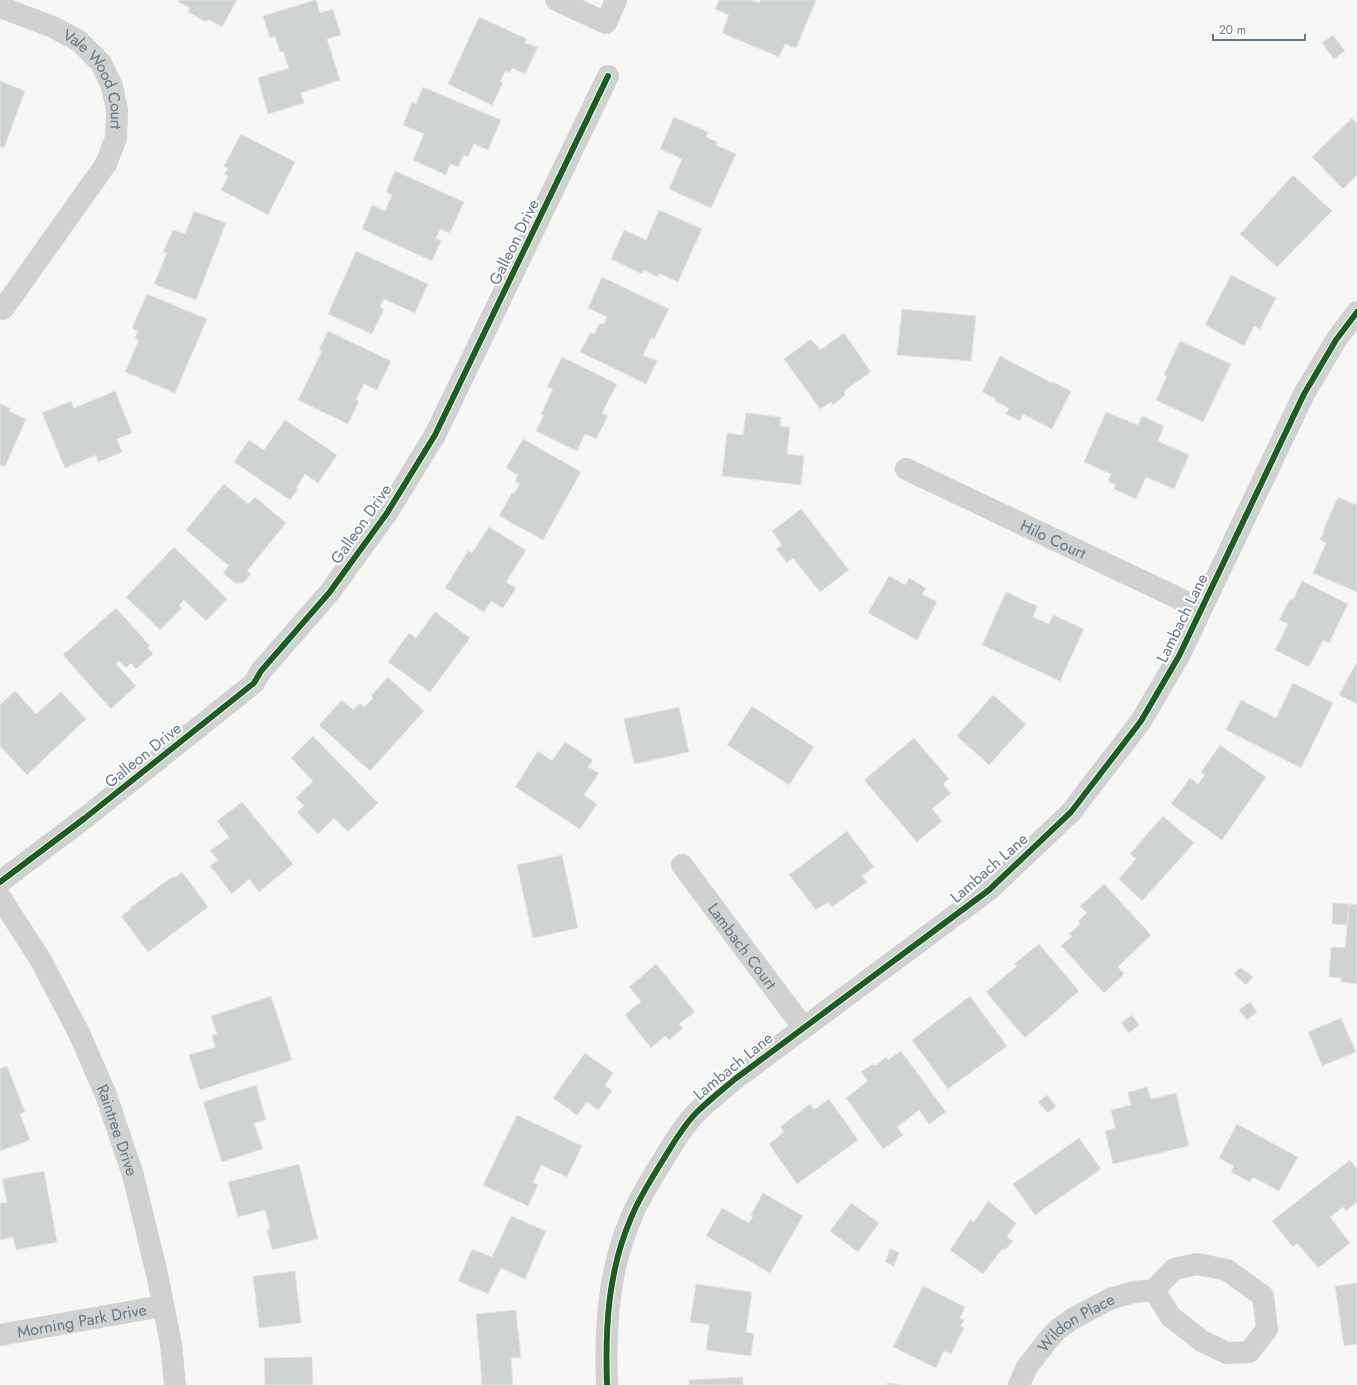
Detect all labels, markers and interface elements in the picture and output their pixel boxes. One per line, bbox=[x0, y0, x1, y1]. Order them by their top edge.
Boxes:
scale bar bbox=[1213, 16, 1305, 42]
text: 20 m bbox=[1219, 21, 1246, 39]
street label: Vale Wood Court bbox=[59, 23, 129, 130]
street label: Galleon Drive bbox=[483, 195, 545, 289]
street label: Galleon Drive bbox=[325, 479, 397, 569]
street label: Hilo Court bbox=[1017, 513, 1090, 564]
street label: Lambach Lane bbox=[1150, 570, 1214, 666]
street label: Galleon Drive bbox=[100, 717, 186, 793]
street label: Lambach Lane bbox=[945, 828, 1033, 908]
street label: Lambach Court bbox=[703, 898, 782, 994]
street label: Lambach Lane bbox=[688, 1027, 778, 1105]
street label: Raintree Drive bbox=[91, 1081, 144, 1179]
street label: Wildon Place bbox=[1031, 1287, 1118, 1357]
street label: Morning Park Drive bbox=[15, 1298, 148, 1343]

